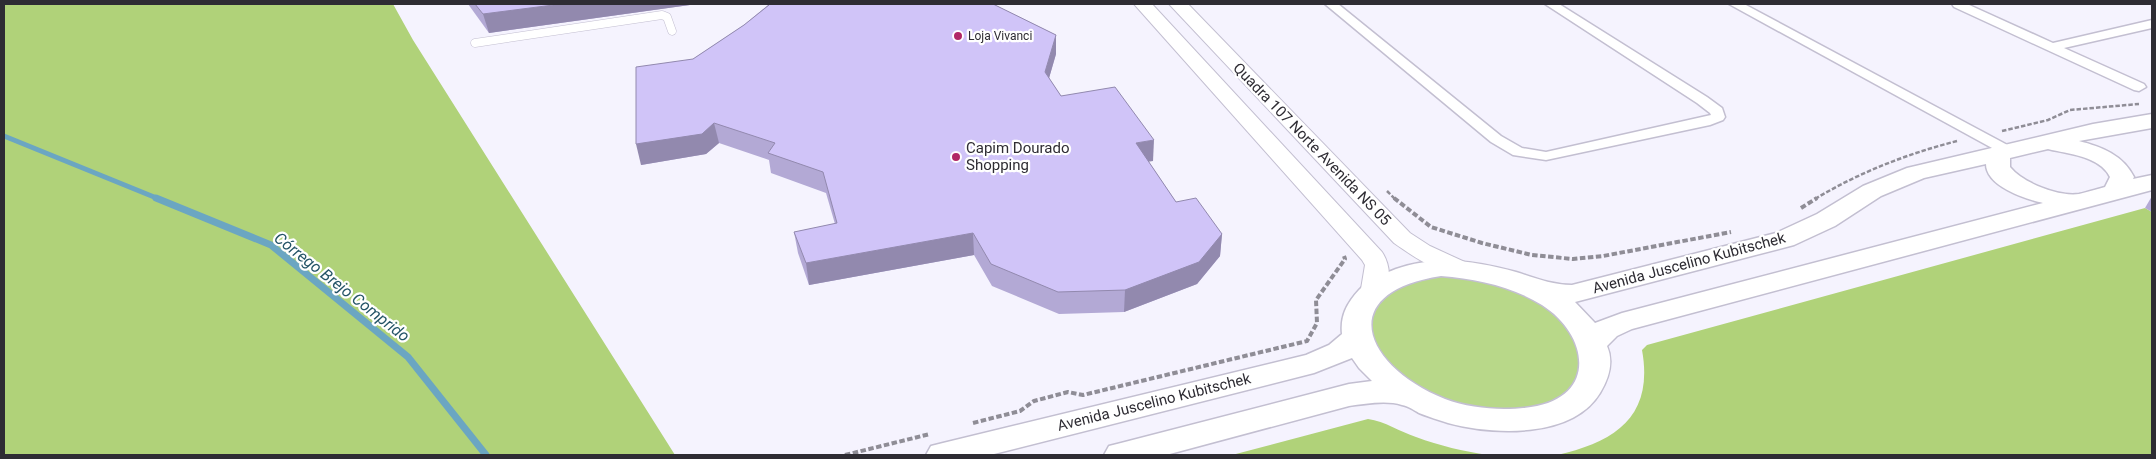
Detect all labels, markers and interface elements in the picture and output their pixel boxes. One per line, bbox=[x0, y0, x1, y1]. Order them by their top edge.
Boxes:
place label: Loja Vivanci bbox=[968, 29, 1032, 43]
marker: Loja Vivanci bbox=[952, 30, 964, 42]
street label: Quadra 107 Norte Avenida NS 05 bbox=[1229, 59, 1395, 229]
place label: Capim Dourado Shopping bbox=[966, 139, 1070, 174]
marker: Capim Dourado Shopping bbox=[950, 151, 962, 163]
water label: Córrego Brejo Comprido bbox=[271, 228, 414, 346]
street label: Avenida Juscelino Kubitschek bbox=[1591, 228, 1788, 297]
street label: Avenida Juscelino Kubitschek bbox=[1055, 369, 1253, 435]

